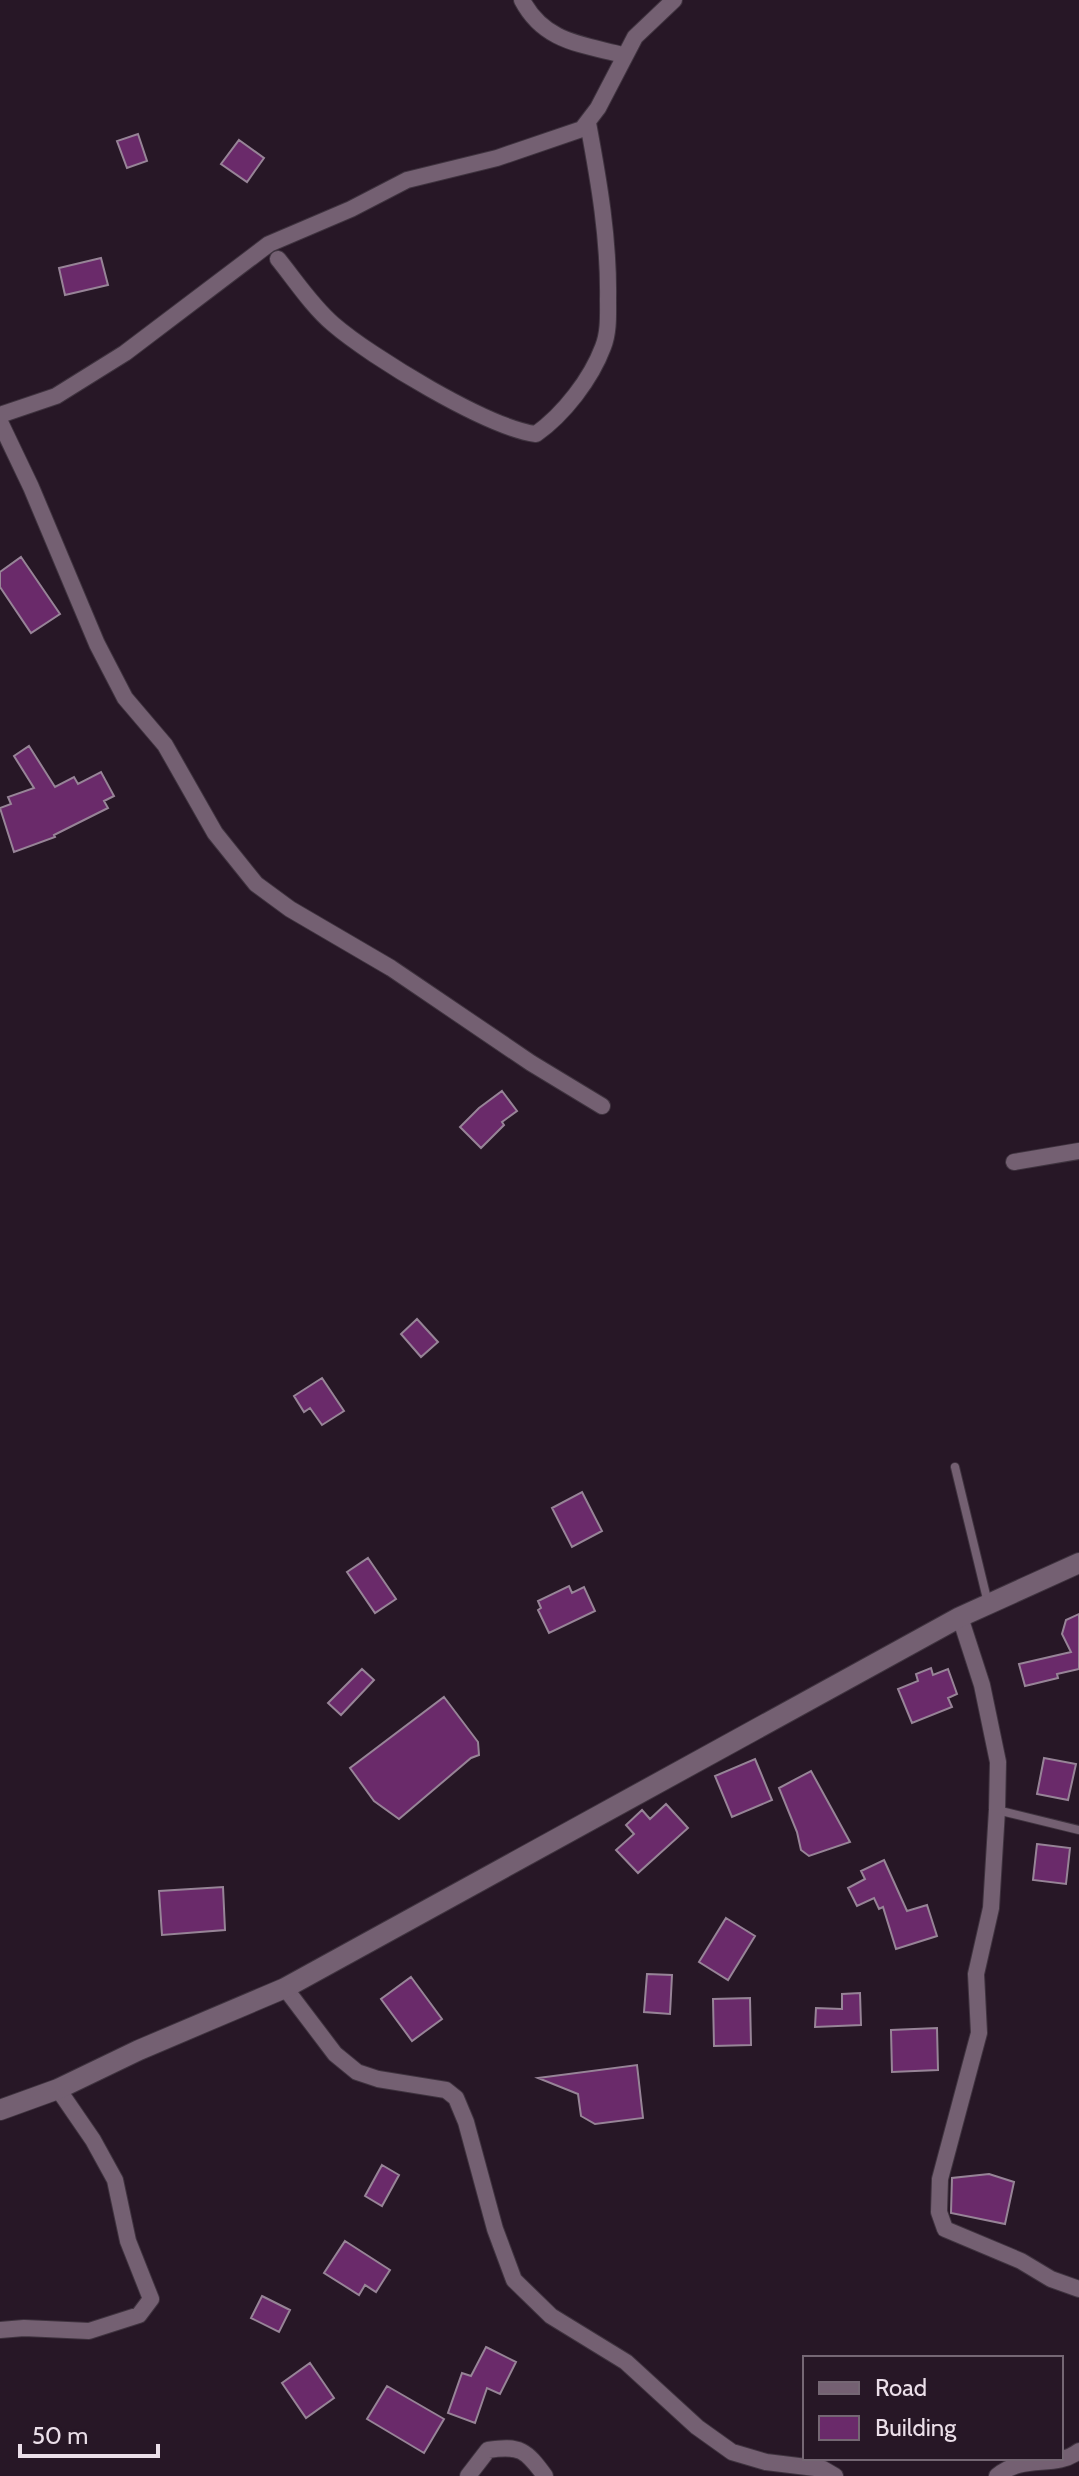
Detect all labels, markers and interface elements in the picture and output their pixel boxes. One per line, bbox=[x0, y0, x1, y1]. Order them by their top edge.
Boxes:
legend bbox=[803, 2356, 1063, 2460]
text: Road bbox=[875, 2373, 927, 2402]
scale bar bbox=[20, 2408, 158, 2458]
text: Building bbox=[875, 2413, 957, 2442]
text: 50 m bbox=[32, 2421, 88, 2450]

